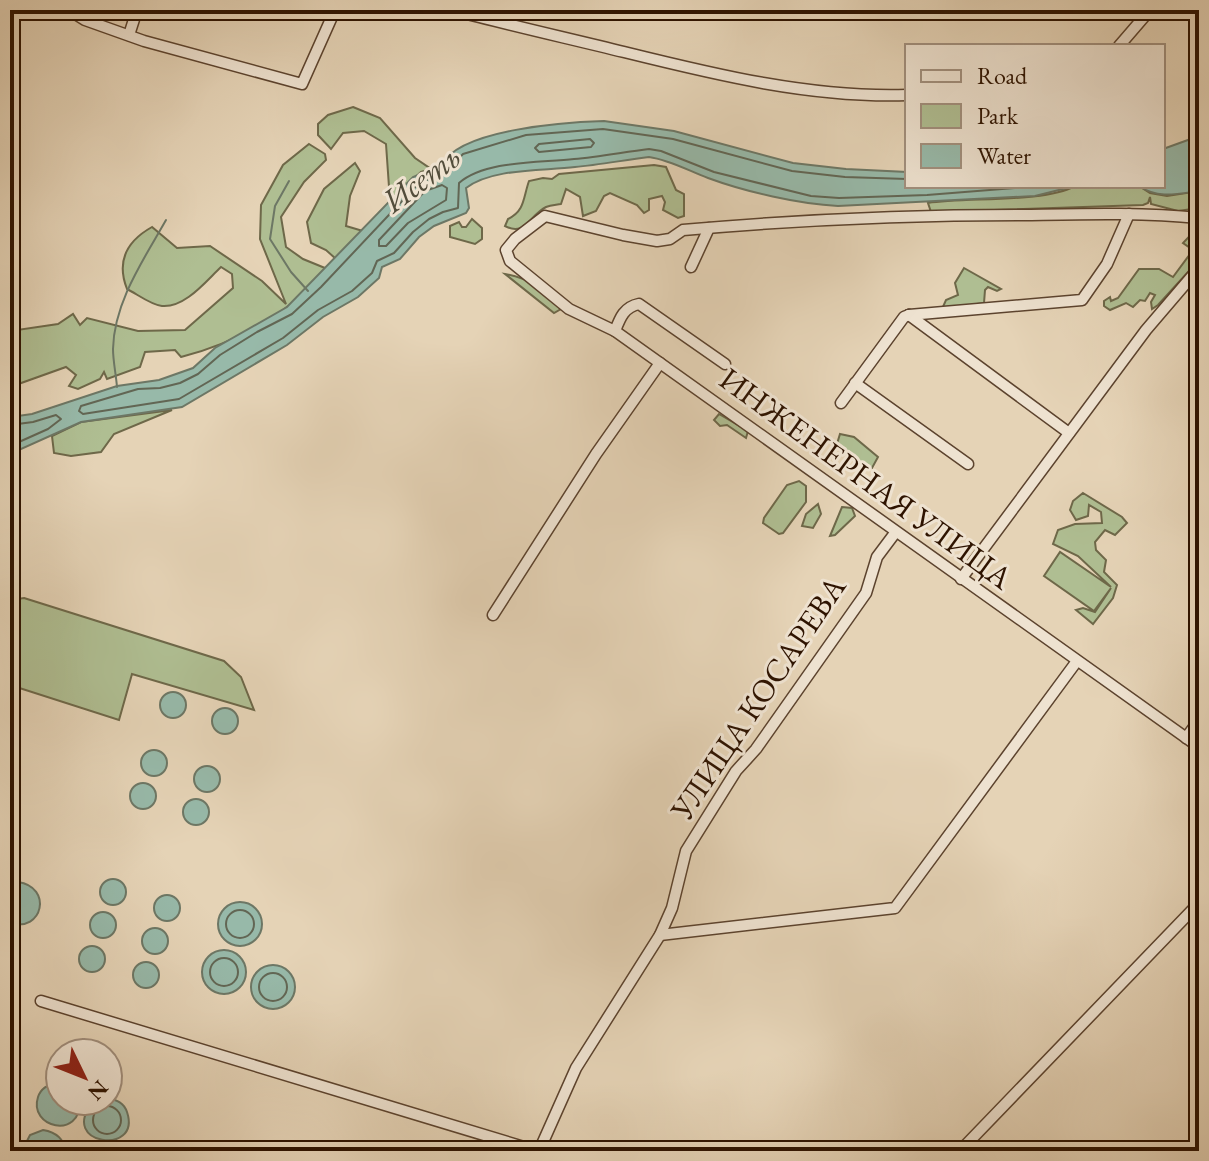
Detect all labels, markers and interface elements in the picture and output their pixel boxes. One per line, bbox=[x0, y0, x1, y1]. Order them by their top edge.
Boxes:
legend bbox=[905, 44, 1165, 188]
text: Road bbox=[977, 60, 1028, 91]
text: Park bbox=[977, 100, 1019, 131]
water label: Исеть bbox=[372, 134, 469, 223]
text: Water bbox=[977, 140, 1031, 171]
street label: ИНЖЕНЕРНАЯ УЛИЦА bbox=[711, 357, 1022, 599]
street label: УЛИЦА КОСАРЕВА bbox=[660, 567, 856, 829]
north arrow bbox=[44, 1037, 124, 1117]
text: N bbox=[81, 1074, 115, 1107]

